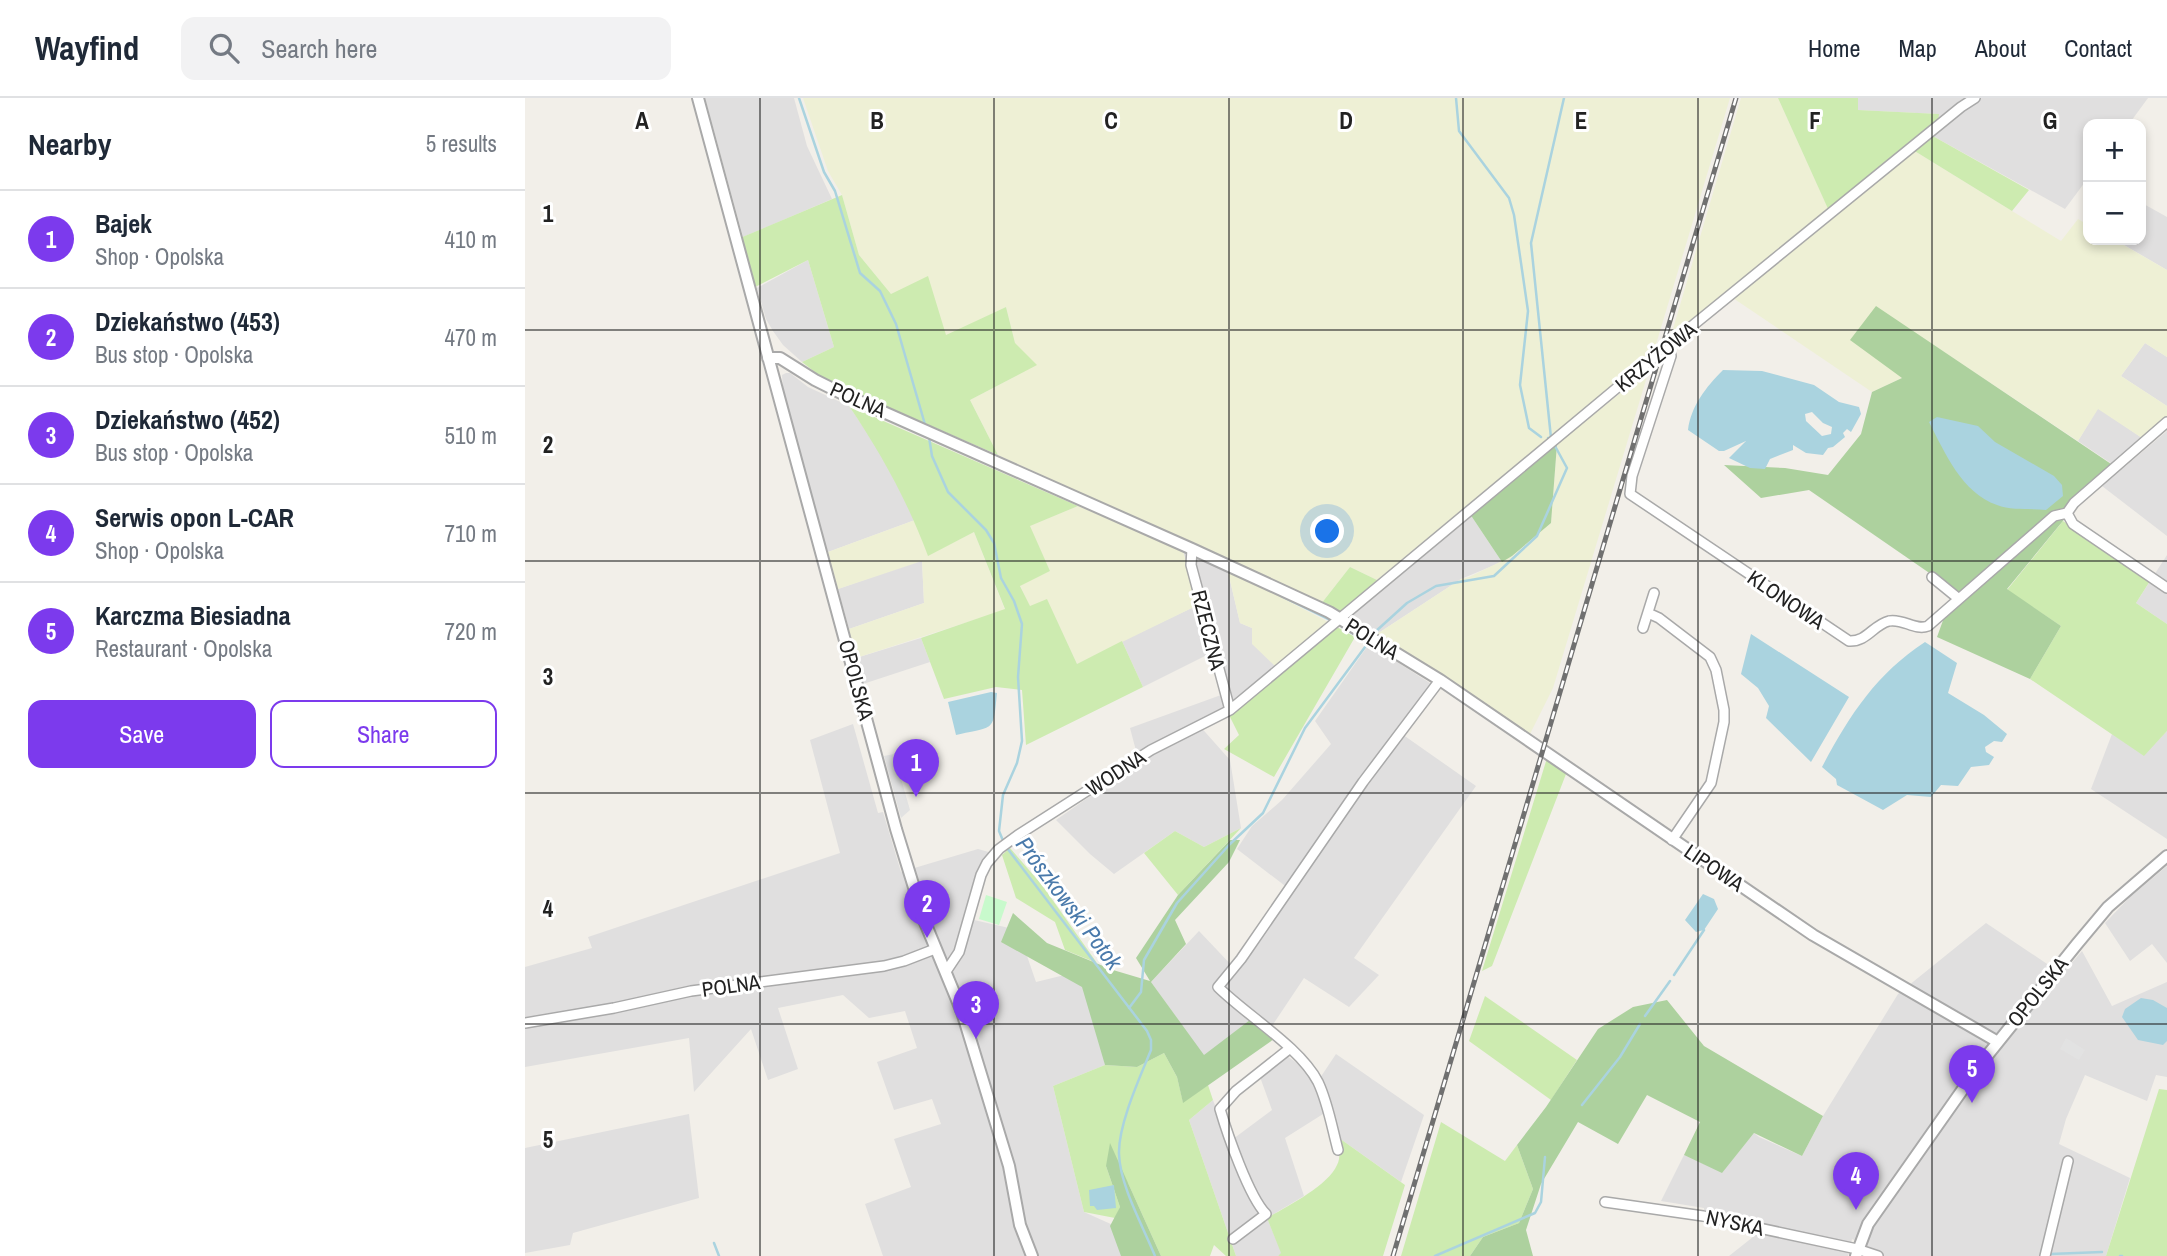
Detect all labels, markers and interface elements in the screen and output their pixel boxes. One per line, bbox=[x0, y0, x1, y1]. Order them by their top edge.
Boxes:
search box bbox=[181, 17, 671, 80]
text: Wayfind bbox=[35, 26, 139, 70]
icon: search bbox=[205, 29, 243, 67]
text: Search here bbox=[261, 31, 377, 66]
text: Home bbox=[1808, 32, 1860, 64]
text: Map bbox=[1898, 32, 1937, 64]
text: About bbox=[1975, 32, 2026, 64]
text: Contact bbox=[2064, 32, 2132, 64]
text: A bbox=[635, 105, 649, 136]
text: B bbox=[870, 105, 884, 136]
text: C bbox=[1104, 105, 1118, 136]
text: D bbox=[1339, 105, 1353, 136]
text: E bbox=[1575, 105, 1587, 136]
text: F bbox=[1809, 105, 1821, 136]
text: G bbox=[2043, 105, 2057, 136]
map controls bbox=[2083, 119, 2146, 245]
button: + bbox=[2083, 119, 2146, 182]
text: Nearby bbox=[28, 124, 111, 164]
text: 5 results bbox=[426, 128, 497, 159]
button: − bbox=[2083, 182, 2146, 245]
text: 1 bbox=[543, 198, 554, 229]
text: Bajek bbox=[95, 206, 152, 241]
text: 1 bbox=[46, 224, 56, 255]
text: 410 m bbox=[445, 224, 497, 255]
text: Shop · Opolska bbox=[95, 241, 224, 272]
text: Dziekaństwo (453) bbox=[95, 304, 280, 339]
street label: KRZYŻOWA bbox=[1609, 315, 1703, 398]
text: 2 bbox=[46, 322, 56, 353]
text: 470 m bbox=[445, 322, 497, 353]
text: Bus stop · Opolska bbox=[95, 339, 253, 370]
street label: POLNA bbox=[826, 374, 891, 425]
text: Dziekaństwo (452) bbox=[95, 402, 280, 437]
text: 3 bbox=[46, 420, 56, 451]
text: 510 m bbox=[445, 420, 497, 451]
text: 2 bbox=[543, 429, 553, 460]
text: Bus stop · Opolska bbox=[95, 437, 253, 468]
text: Serwis opon L-CAR bbox=[95, 500, 294, 535]
your location bbox=[1310, 514, 1344, 548]
text: 4 bbox=[46, 518, 56, 549]
text: 710 m bbox=[445, 518, 497, 549]
text: Shop · Opolska bbox=[95, 535, 224, 566]
street label: KLONOWA bbox=[1742, 563, 1831, 636]
street label: RZECZNA bbox=[1185, 587, 1233, 673]
text: Karczma Biesiadna bbox=[95, 598, 291, 633]
street label: POLNA bbox=[1340, 611, 1405, 667]
text: 5 bbox=[46, 616, 56, 647]
text: 720 m bbox=[445, 616, 497, 647]
text: Restaurant · Opolska bbox=[95, 633, 272, 664]
street label: OPOLSKA bbox=[832, 636, 881, 724]
text: 3 bbox=[543, 661, 553, 692]
button: Save bbox=[28, 700, 256, 768]
button: Share bbox=[270, 700, 497, 768]
pin: 1 bbox=[893, 739, 939, 797]
street label: WODNA bbox=[1080, 742, 1152, 803]
water label: Prószkowski Potok bbox=[1009, 830, 1131, 977]
street label: LIPOWA bbox=[1679, 837, 1750, 898]
pin: 2 bbox=[904, 880, 950, 938]
text: 4 bbox=[543, 893, 554, 924]
street label: OPOLSKA bbox=[2000, 950, 2075, 1033]
street label: POLNA bbox=[700, 967, 762, 1004]
pin: 3 bbox=[953, 981, 999, 1039]
pin: 5 bbox=[1949, 1045, 1995, 1103]
text: 5 bbox=[543, 1124, 553, 1155]
pin: 4 bbox=[1833, 1152, 1879, 1210]
street label: NYSKA bbox=[1704, 1202, 1767, 1243]

